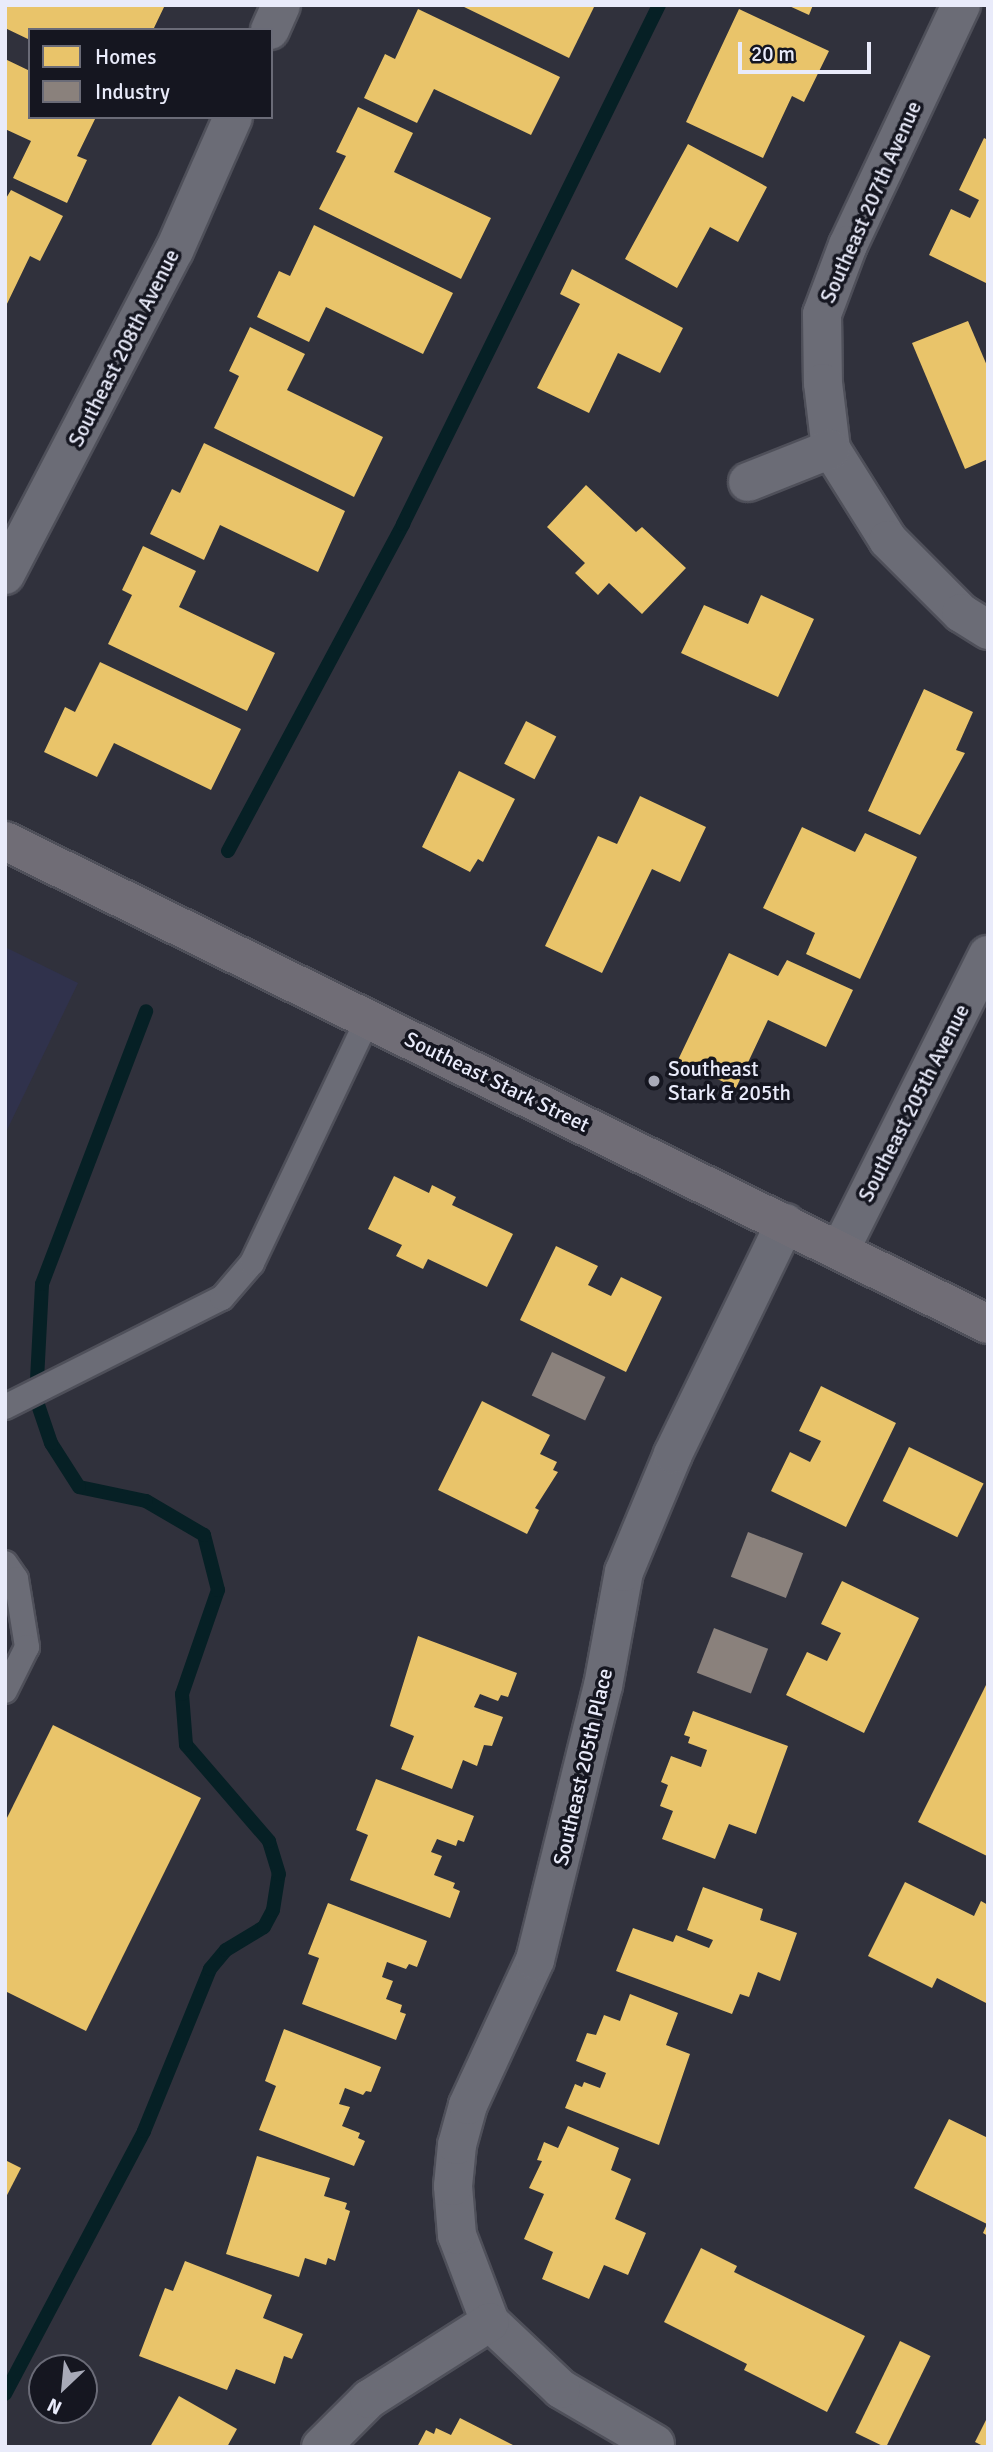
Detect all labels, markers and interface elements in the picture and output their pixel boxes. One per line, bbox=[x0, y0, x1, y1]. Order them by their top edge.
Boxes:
legend bbox=[28, 28, 273, 119]
scale bar bbox=[741, 28, 874, 72]
text: 20 m bbox=[751, 41, 795, 67]
text: Homes bbox=[95, 44, 157, 70]
text: Industry bbox=[95, 79, 170, 105]
street label: Southeast 207th Avenue bbox=[815, 97, 927, 307]
street label: Southeast 208th Avenue bbox=[63, 245, 185, 451]
street label: Southeast 205th Avenue bbox=[853, 1000, 975, 1206]
street label: Southeast Stark Street bbox=[401, 1026, 593, 1138]
place label: Southeast Stark & 205th bbox=[668, 1056, 791, 1106]
marker: Southeast Stark & 205th bbox=[646, 1073, 662, 1089]
street label: Southeast 205th Place bbox=[548, 1666, 618, 1868]
north arrow bbox=[28, 2354, 98, 2424]
text: N bbox=[43, 2392, 66, 2420]

